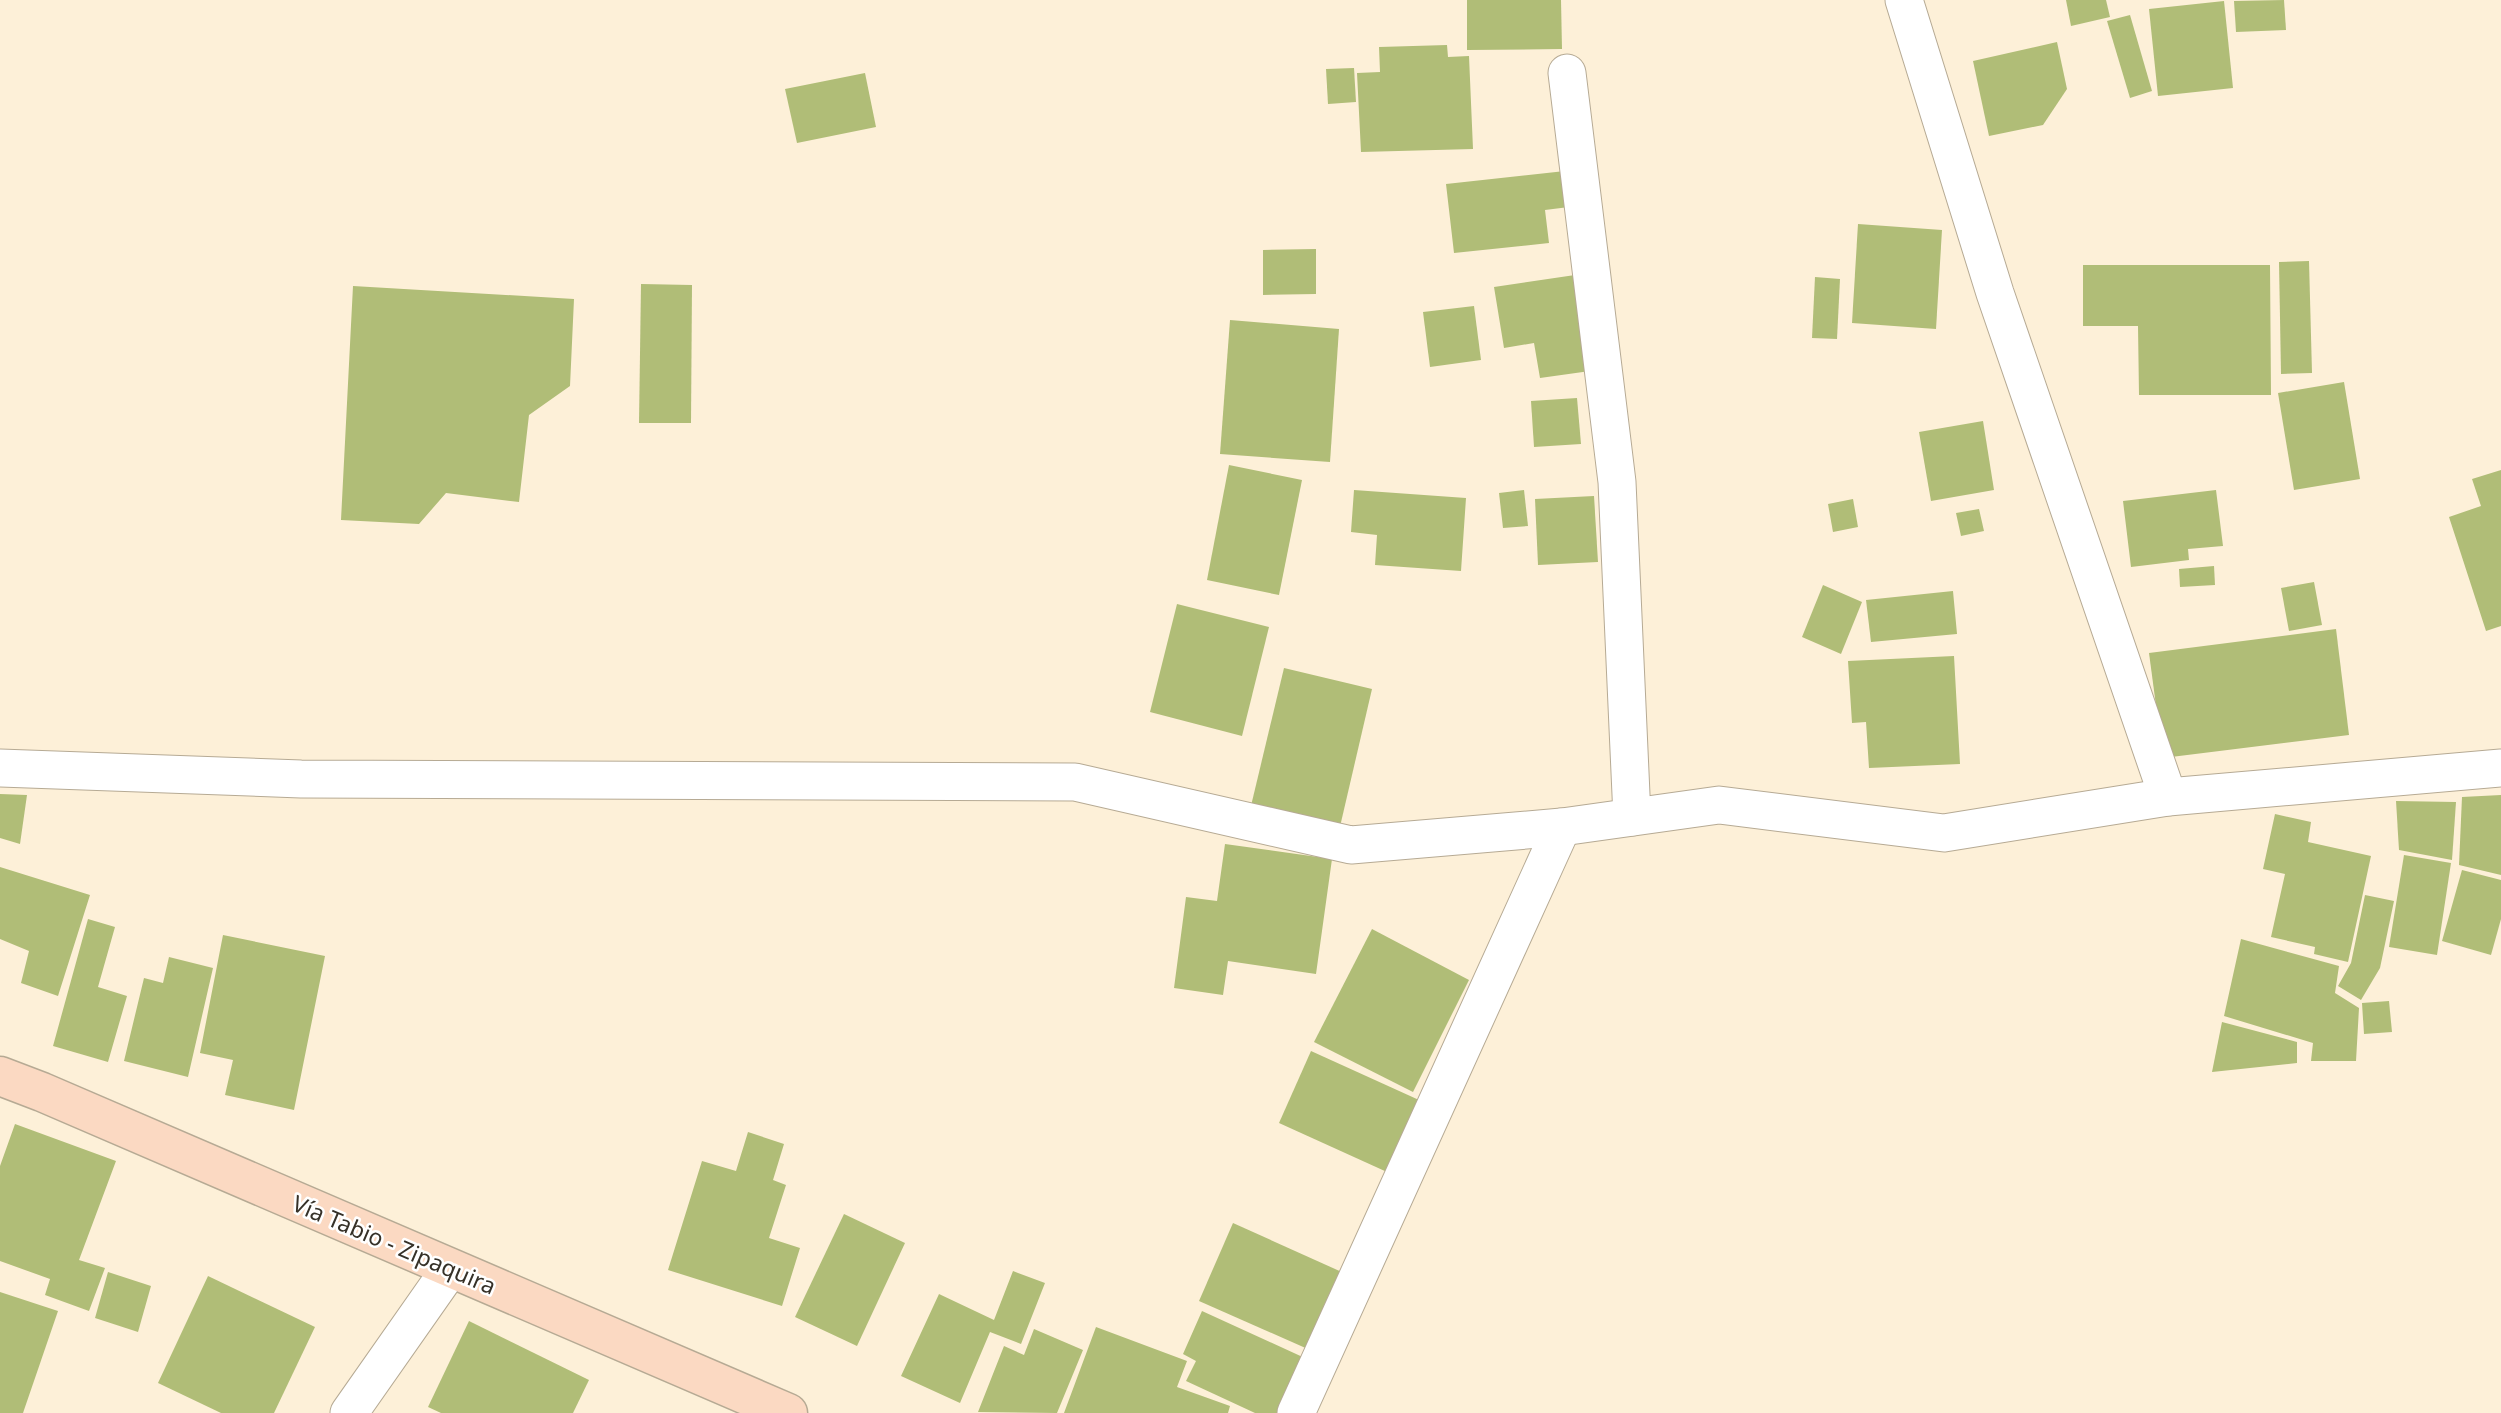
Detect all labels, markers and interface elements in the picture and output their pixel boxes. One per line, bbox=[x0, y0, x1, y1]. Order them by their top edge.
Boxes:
street label: Vía Tabio - Zipaquira bbox=[288, 1187, 501, 1301]

